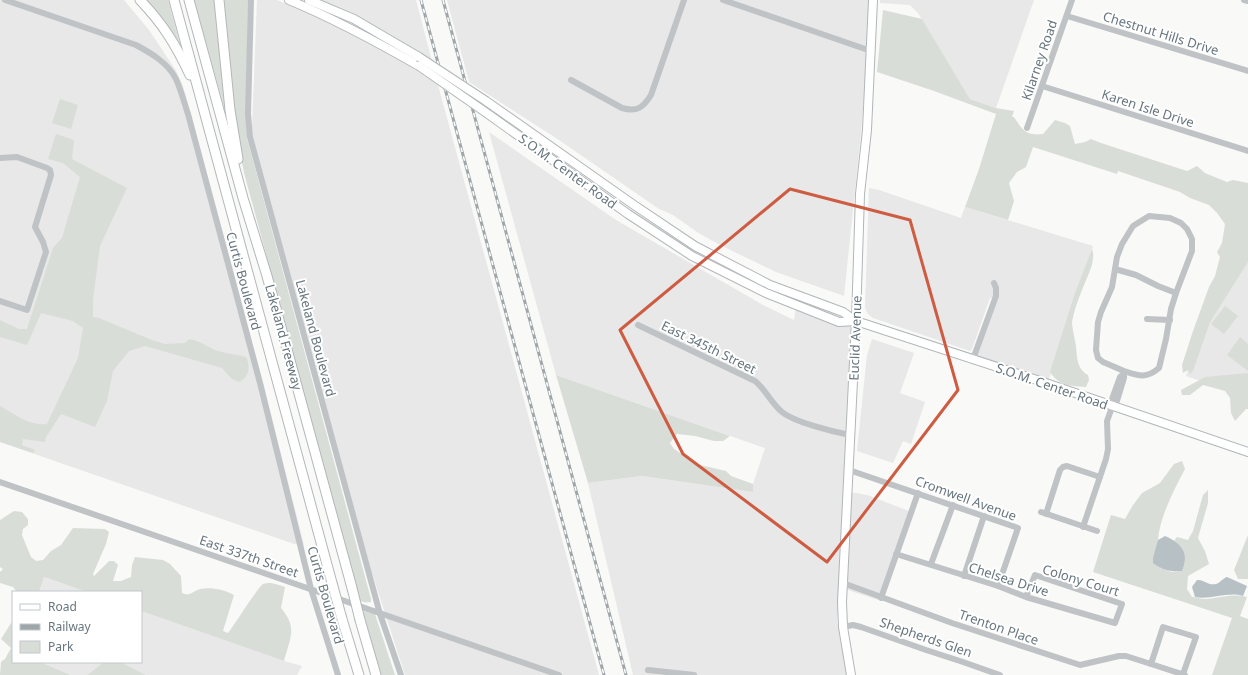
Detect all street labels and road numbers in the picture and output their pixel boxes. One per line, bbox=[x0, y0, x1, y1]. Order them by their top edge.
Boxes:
street label: Chestnut Hills Drive bbox=[1101, 7, 1221, 59]
street label: Kilarney Road bbox=[1017, 17, 1061, 103]
street label: Karen Isle Drive bbox=[1100, 85, 1196, 131]
street label: S.O.M. Center Road bbox=[515, 129, 621, 213]
street label: Curtis Boulevard bbox=[222, 230, 266, 332]
street label: Lakeland Boulevard bbox=[292, 278, 340, 398]
street label: Lakeland Freeway bbox=[261, 282, 307, 392]
street label: Euclid Avenue bbox=[845, 295, 865, 381]
street label: East 345th Street bbox=[659, 316, 760, 378]
street label: S.O.M. Center Road bbox=[994, 358, 1110, 414]
street label: Cromwell Avenue bbox=[913, 471, 1019, 525]
street label: East 337th Street bbox=[197, 531, 301, 581]
street label: Curtis Boulevard bbox=[303, 544, 349, 646]
street label: Chelsea Drive bbox=[967, 558, 1051, 600]
street label: Colony Court bbox=[1040, 560, 1122, 600]
street label: Trenton Place bbox=[957, 605, 1041, 649]
street label: Shepherds Glen bbox=[877, 613, 975, 661]

